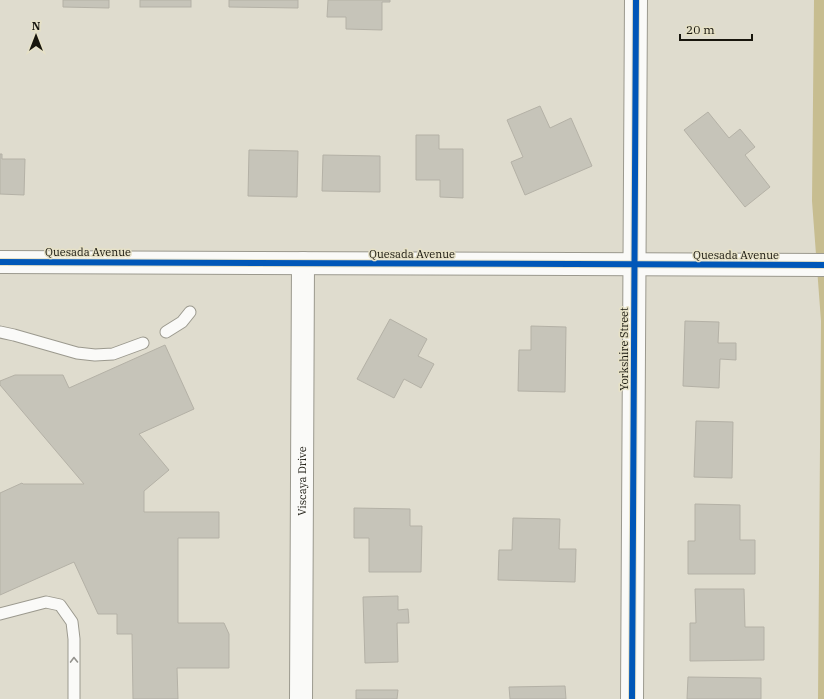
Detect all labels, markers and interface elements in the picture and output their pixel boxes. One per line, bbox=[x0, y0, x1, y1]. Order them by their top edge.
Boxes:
north arrow bbox=[16, 16, 56, 56]
scale bar bbox=[680, 16, 752, 42]
text: N bbox=[32, 19, 41, 33]
text: 20 m bbox=[686, 22, 715, 37]
street label: Quesada Avenue bbox=[45, 245, 131, 259]
street label: Quesada Avenue bbox=[369, 247, 455, 261]
street label: Quesada Avenue bbox=[693, 248, 779, 262]
street label: Yorkshire Street bbox=[617, 307, 631, 391]
street label: Viscaya Drive bbox=[295, 446, 309, 516]
one-way arrow bbox=[70, 657, 78, 663]

